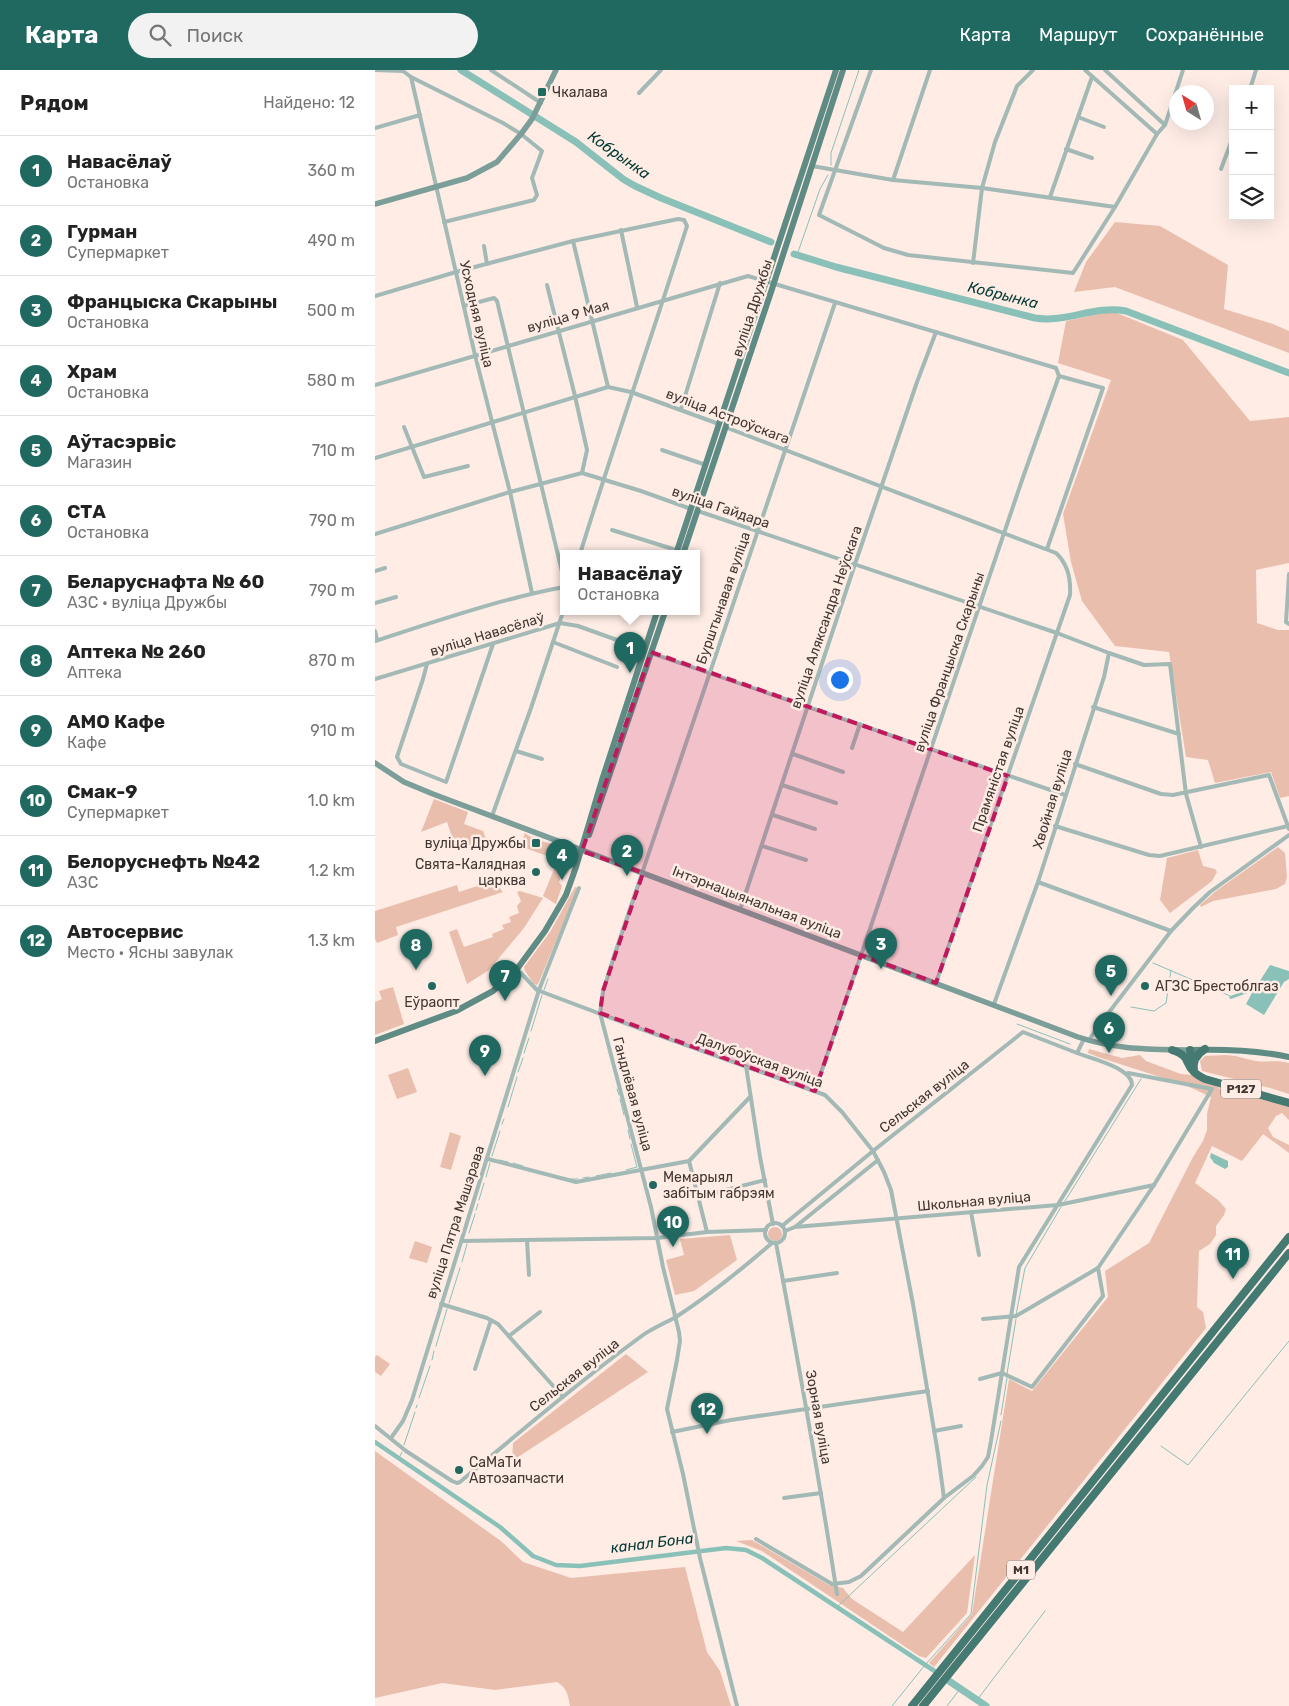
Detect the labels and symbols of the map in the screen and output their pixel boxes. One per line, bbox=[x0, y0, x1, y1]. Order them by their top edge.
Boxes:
place label: Чкалава bbox=[552, 84, 608, 101]
north arrow bbox=[1169, 85, 1214, 130]
marker: Чкалава bbox=[536, 86, 548, 98]
water label: Кобрынка bbox=[584, 127, 654, 183]
street label: вуліца Дружбы bbox=[729, 257, 776, 359]
street label: Усходняя вуліца bbox=[456, 259, 497, 369]
water label: Кобрынка bbox=[966, 278, 1040, 312]
street label: вуліца 9 Мая bbox=[525, 297, 611, 336]
street label: вуліца Астроўскага bbox=[664, 385, 792, 448]
street label: вуліца Гайдара bbox=[670, 483, 772, 532]
street label: вуліца Аляксандра Неўскага bbox=[787, 523, 866, 711]
street label: Бурштынавая вуліца bbox=[693, 530, 754, 667]
street label: вуліца Францыска Скарыны bbox=[911, 570, 988, 754]
street label: вуліца Навасёлаў bbox=[428, 609, 547, 660]
pin: 1 bbox=[614, 632, 646, 673]
your location bbox=[827, 667, 853, 693]
street label: Прамяністая вуліца bbox=[969, 704, 1028, 834]
street label: Хвойная вуліца bbox=[1029, 747, 1076, 851]
place label: вуліца Дружбы bbox=[425, 835, 526, 852]
pin: 2 bbox=[611, 835, 643, 876]
marker: вуліца Дружбы bbox=[530, 837, 542, 849]
pin: 4 bbox=[546, 839, 578, 880]
place label: Свята-Калядная царква bbox=[415, 856, 526, 889]
street label: Інтэрнацыянальная вуліца bbox=[670, 862, 844, 943]
marker: Свята-Калядная царква bbox=[530, 866, 542, 878]
pin: 3 bbox=[865, 928, 897, 969]
pin: 8 bbox=[400, 929, 432, 970]
pin: 5 bbox=[1095, 955, 1127, 996]
pin: 7 bbox=[489, 960, 521, 1001]
place label: АГЗС Брестоблгаз bbox=[1155, 978, 1278, 995]
marker: Еўраопт bbox=[426, 980, 438, 992]
marker: АГЗС Брестоблгаз bbox=[1139, 980, 1151, 992]
place label: Еўраопт bbox=[404, 994, 460, 1011]
pin: 6 bbox=[1093, 1012, 1125, 1053]
street label: Далубоўская вуліца bbox=[694, 1030, 826, 1091]
pin: 9 bbox=[469, 1035, 501, 1076]
street label: Гандлёвая вуліца bbox=[609, 1035, 656, 1153]
street label: Сельская вуліца bbox=[876, 1056, 973, 1137]
road number: Р127 bbox=[1221, 1080, 1261, 1098]
street label: вуліца Пятра Машэрава bbox=[423, 1143, 488, 1301]
place label: Мемарыял забітым габрэям bbox=[663, 1169, 775, 1202]
marker: Мемарыял забітым габрэям bbox=[647, 1179, 659, 1191]
street label: Школьная вуліца bbox=[917, 1188, 1032, 1215]
pin: 10 bbox=[657, 1206, 689, 1247]
pin: 11 bbox=[1217, 1238, 1249, 1279]
street label: Сельская вуліца bbox=[526, 1335, 623, 1416]
street label: Зорная вуліца bbox=[802, 1369, 835, 1466]
pin: 12 bbox=[691, 1393, 723, 1434]
place label: СаМаТи Автоэапчасти bbox=[469, 1454, 564, 1487]
marker: СаМаТи Автоэапчасти bbox=[453, 1464, 465, 1476]
water label: канал Бона bbox=[610, 1529, 695, 1557]
road number: М1 bbox=[1007, 1560, 1035, 1580]

